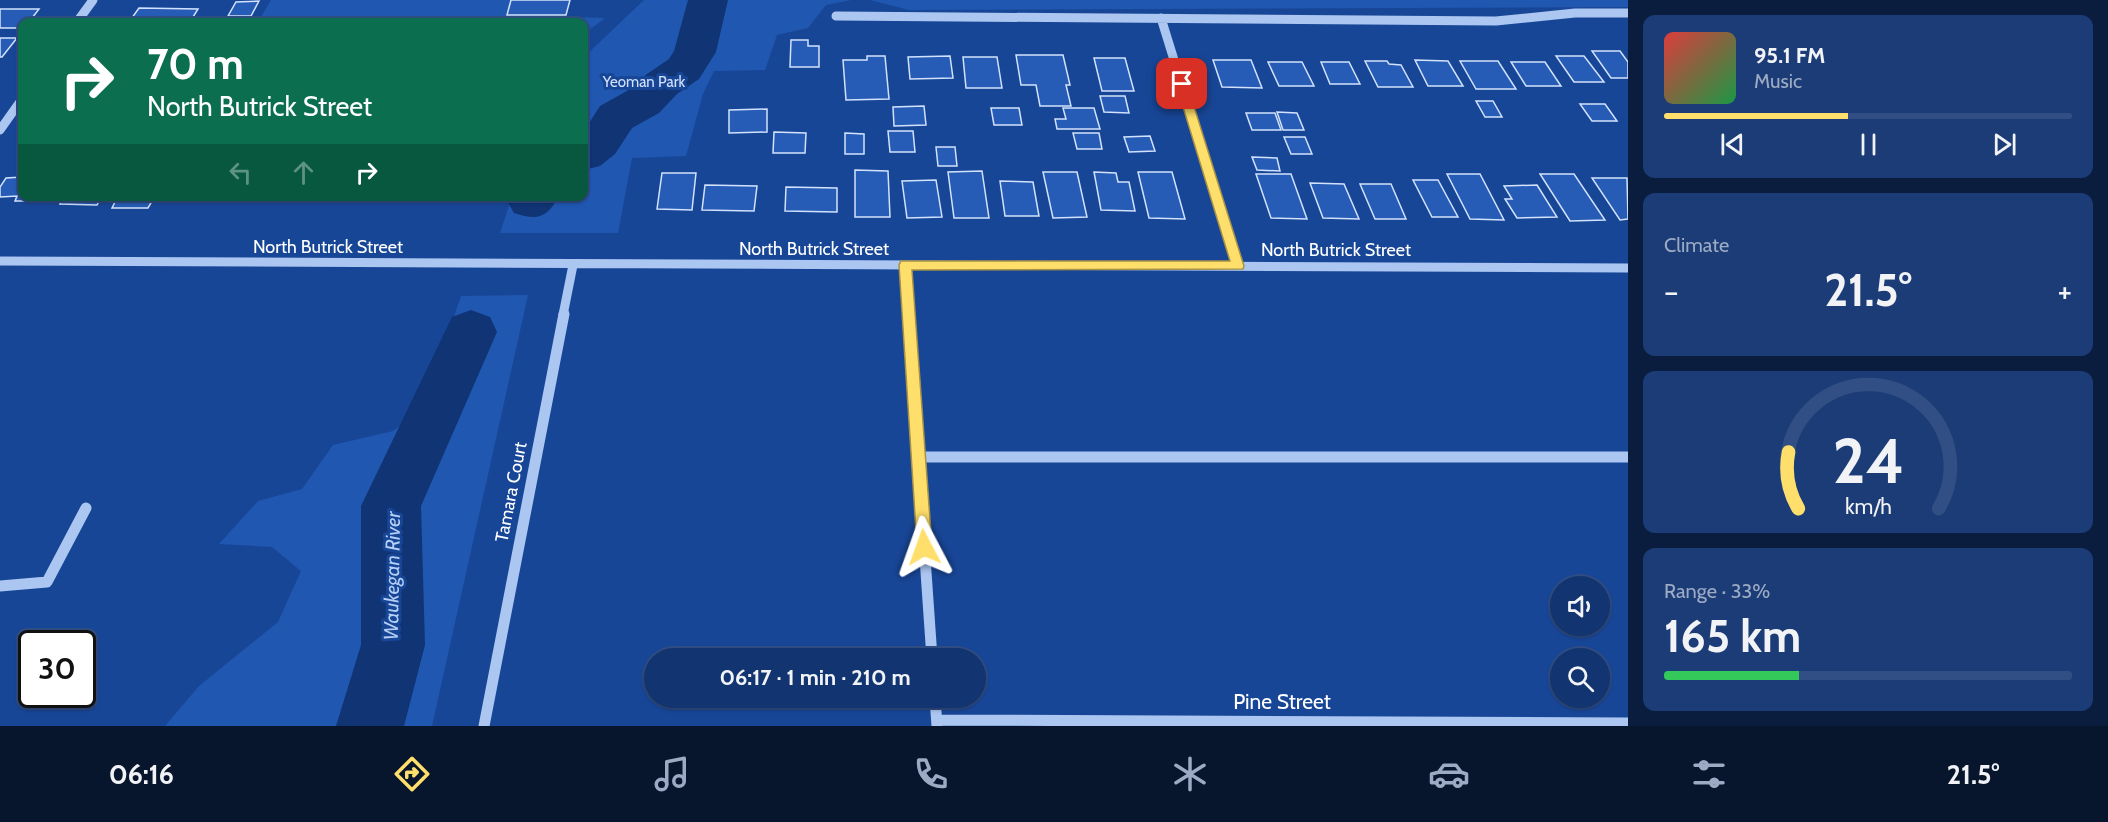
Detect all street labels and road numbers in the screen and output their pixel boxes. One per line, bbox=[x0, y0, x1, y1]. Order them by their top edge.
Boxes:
street label: North Butrick Street bbox=[253, 236, 403, 258]
street label: North Butrick Street bbox=[739, 238, 889, 260]
street label: North Butrick Street bbox=[1261, 239, 1411, 261]
street label: Tamara Court bbox=[490, 440, 532, 544]
street label: Pine Street bbox=[1233, 689, 1331, 714]

